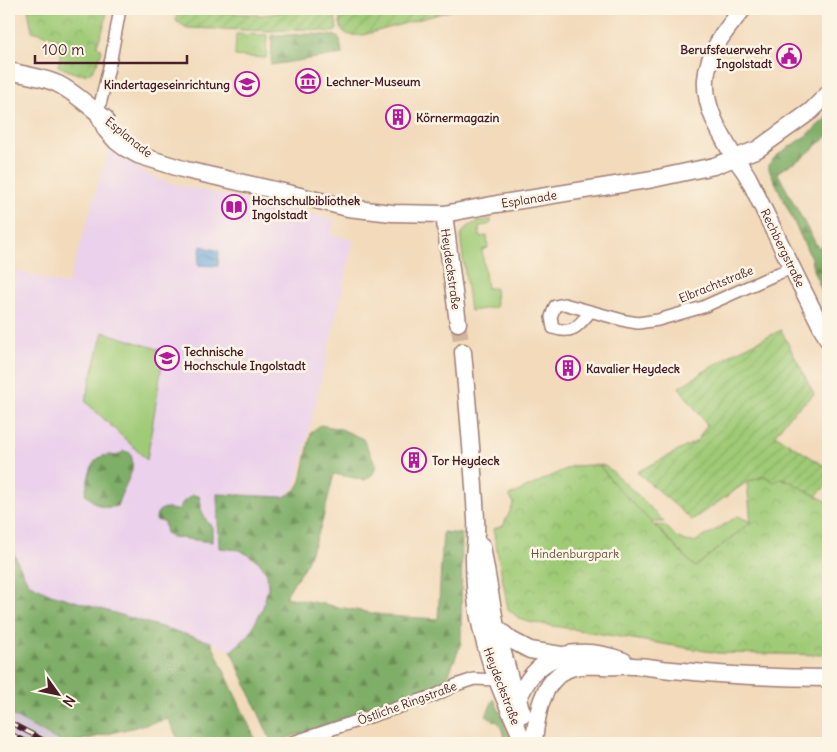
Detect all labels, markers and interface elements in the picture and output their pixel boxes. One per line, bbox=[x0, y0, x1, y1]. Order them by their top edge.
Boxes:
scale bar bbox=[35, 32, 188, 64]
text: 100 m bbox=[42, 40, 84, 59]
place label: Berufsfeuerwehr Ingolstadt bbox=[680, 42, 773, 72]
public building icon: Berufsfeuerwehr Ingolstadt bbox=[776, 43, 802, 69]
museum icon: Lechner-Museum bbox=[295, 68, 321, 94]
school or university icon: Kindertageseinrichtung bbox=[234, 71, 260, 97]
place label: Lechner-Museum bbox=[326, 74, 421, 89]
place label: Kindertageseinrichtung bbox=[104, 77, 230, 93]
building icon: Körnermagazin bbox=[385, 104, 411, 130]
place label: Körnermagazin bbox=[416, 110, 500, 126]
street label: Esplanade bbox=[102, 114, 156, 160]
street label: Esplanade bbox=[500, 187, 558, 211]
place label: Hochschulbibliothek Ingolstadt bbox=[252, 193, 360, 223]
library icon: Hochschulbibliothek Ingolstadt bbox=[221, 194, 247, 220]
street label: Rechbergstraße bbox=[758, 206, 808, 290]
street label: Heydeckstraße bbox=[438, 228, 464, 310]
street label: Elbrachtstraße bbox=[677, 262, 755, 306]
place label: Technische Hochschule Ingolstadt bbox=[184, 344, 306, 374]
school or university icon: Technische Hochschule Ingolstadt bbox=[154, 345, 180, 371]
building icon: Kavalier Heydeck bbox=[555, 355, 581, 381]
place label: Kavalier Heydeck bbox=[586, 361, 680, 377]
building icon: Tor Heydeck bbox=[401, 447, 427, 473]
place label: Tor Heydeck bbox=[432, 453, 500, 469]
park label: Hindenburgpark bbox=[531, 546, 619, 561]
street label: Heydeckstraße bbox=[480, 645, 524, 727]
north arrow bbox=[32, 670, 82, 720]
street label: Östliche Ringstraße bbox=[355, 678, 459, 728]
text: N bbox=[59, 692, 79, 710]

